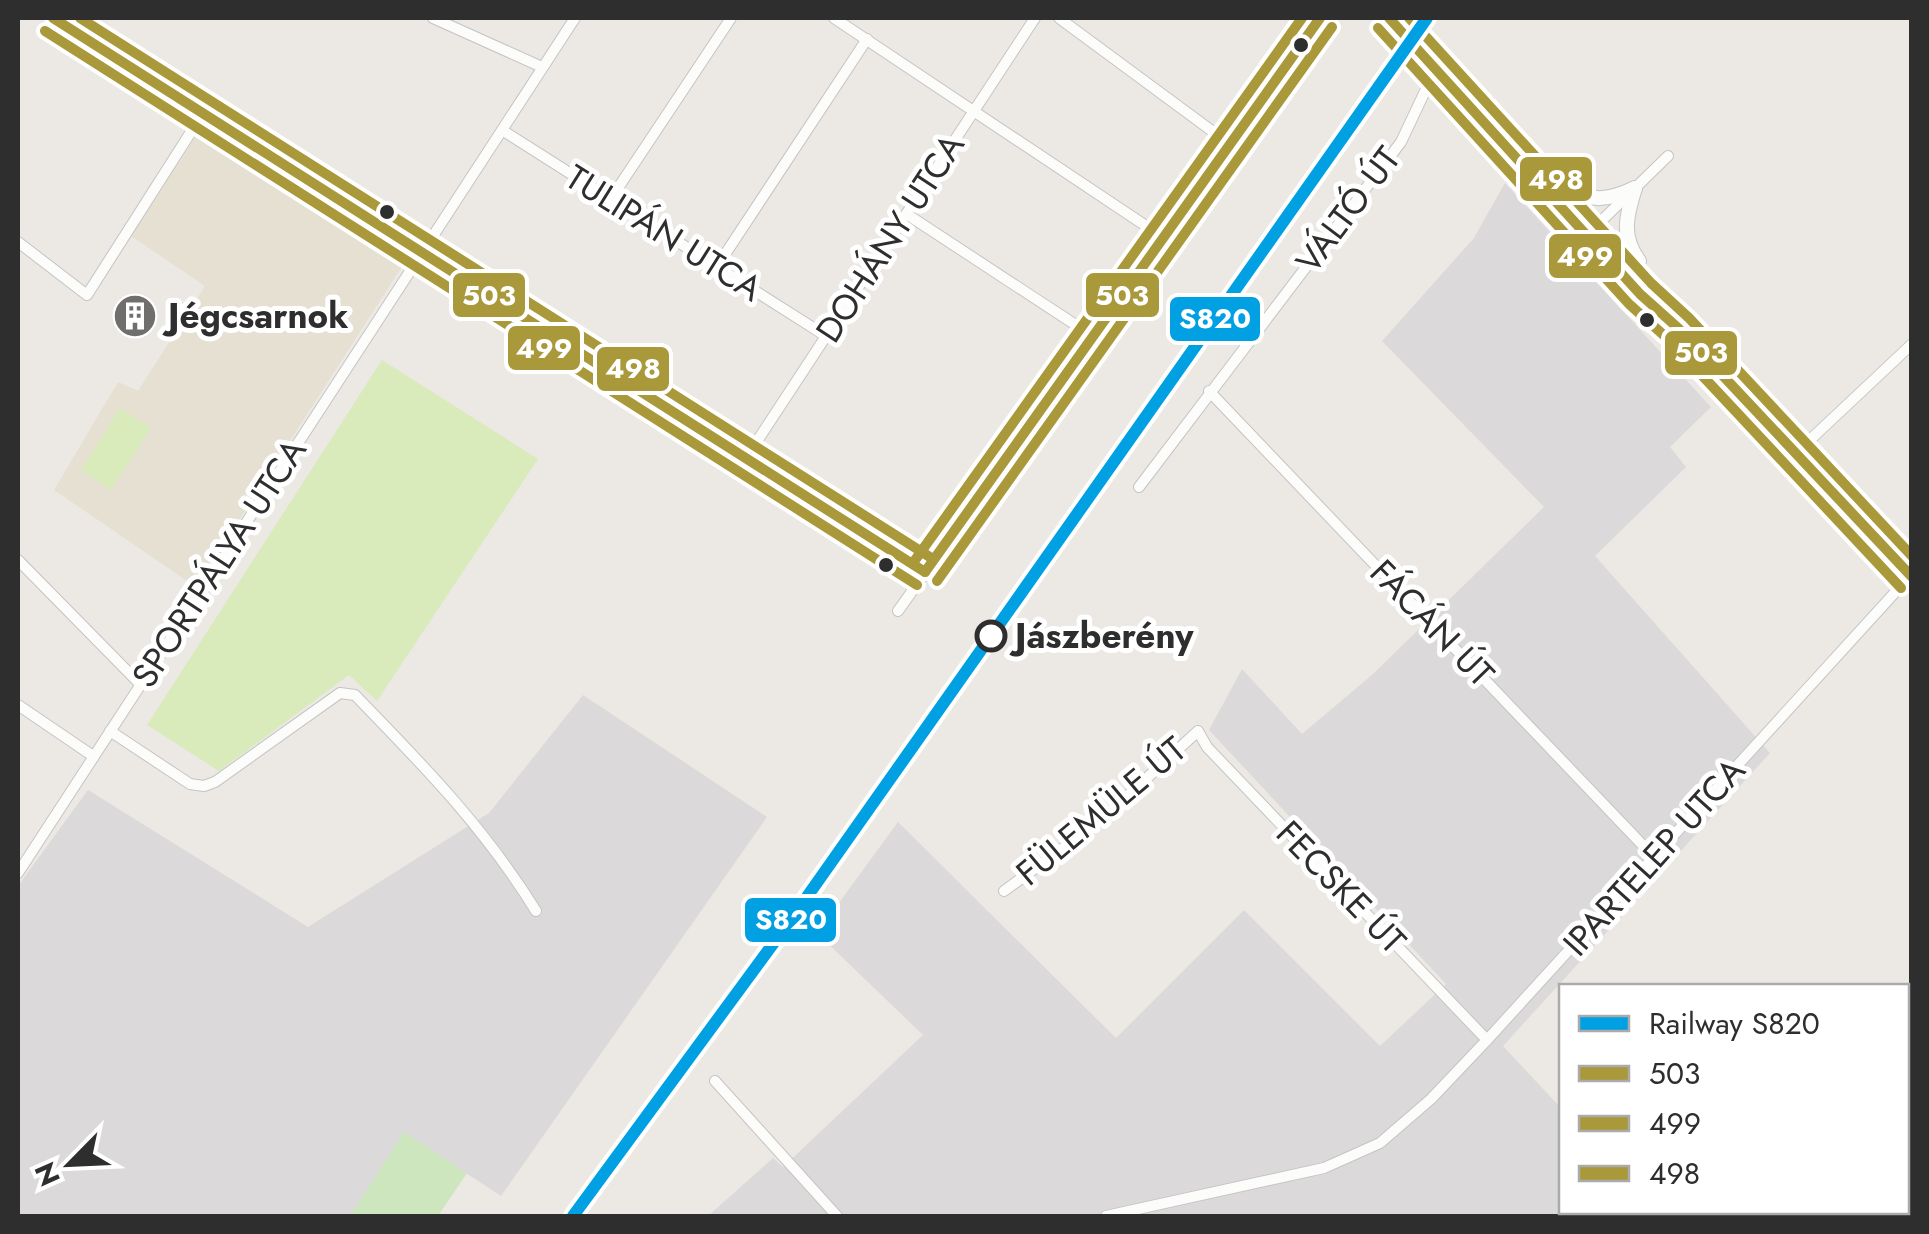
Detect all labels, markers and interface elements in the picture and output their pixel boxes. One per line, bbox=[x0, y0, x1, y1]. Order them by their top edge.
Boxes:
unlabelled marker bbox=[1291, 35, 1311, 55]
street label: DOHÁNY UTCA bbox=[804, 124, 976, 352]
street label: VÁLTÓ ÚT bbox=[1284, 136, 1412, 284]
street label: TULIPÁN UTCA bbox=[556, 153, 772, 313]
line badge: 498 bbox=[1518, 155, 1594, 203]
text: 498 bbox=[1528, 159, 1584, 200]
unlabelled marker bbox=[377, 202, 397, 222]
line badge: 499 bbox=[1547, 232, 1623, 280]
text: 499 bbox=[1556, 236, 1614, 277]
line badge: 503 bbox=[451, 271, 527, 319]
line badge: 503 bbox=[1084, 271, 1161, 319]
text: 503 bbox=[462, 275, 516, 316]
text: 503 bbox=[1095, 275, 1149, 316]
place label: Jégcsarnok bbox=[162, 291, 348, 341]
building icon: Jégcsarnok bbox=[112, 293, 158, 339]
line badge: S820 bbox=[1168, 295, 1262, 343]
text: S820 bbox=[1179, 298, 1251, 339]
unlabelled marker bbox=[1637, 310, 1657, 330]
line badge: 499 bbox=[506, 324, 582, 372]
text: 499 bbox=[515, 328, 573, 369]
line badge: 503 bbox=[1663, 329, 1739, 377]
text: 503 bbox=[1674, 332, 1728, 373]
line badge: 498 bbox=[595, 345, 671, 393]
text: 498 bbox=[605, 348, 661, 389]
street label: SPORTPÁLYA UTCA bbox=[120, 429, 318, 697]
street label: FÁCÁN ÚT bbox=[1359, 548, 1505, 698]
unlabelled marker bbox=[876, 555, 896, 575]
place label: Jászberény bbox=[1009, 611, 1194, 661]
marker: Jászberény bbox=[976, 621, 1006, 651]
street label: FÜLEMÜLE ÚT bbox=[1005, 725, 1197, 897]
street label: IPARTELEP UTCA bbox=[1551, 747, 1757, 967]
street label: FECSKE ÚT bbox=[1265, 809, 1417, 965]
line badge: S820 bbox=[743, 896, 838, 944]
text: S820 bbox=[755, 899, 827, 940]
legend bbox=[1559, 984, 1909, 1214]
text: Railway S820 bbox=[1649, 1002, 1820, 1045]
text: 503 bbox=[1649, 1052, 1700, 1095]
text: 499 bbox=[1649, 1102, 1701, 1145]
north arrow bbox=[20, 1114, 120, 1214]
text: 498 bbox=[1649, 1152, 1700, 1195]
text: N bbox=[24, 1155, 71, 1192]

